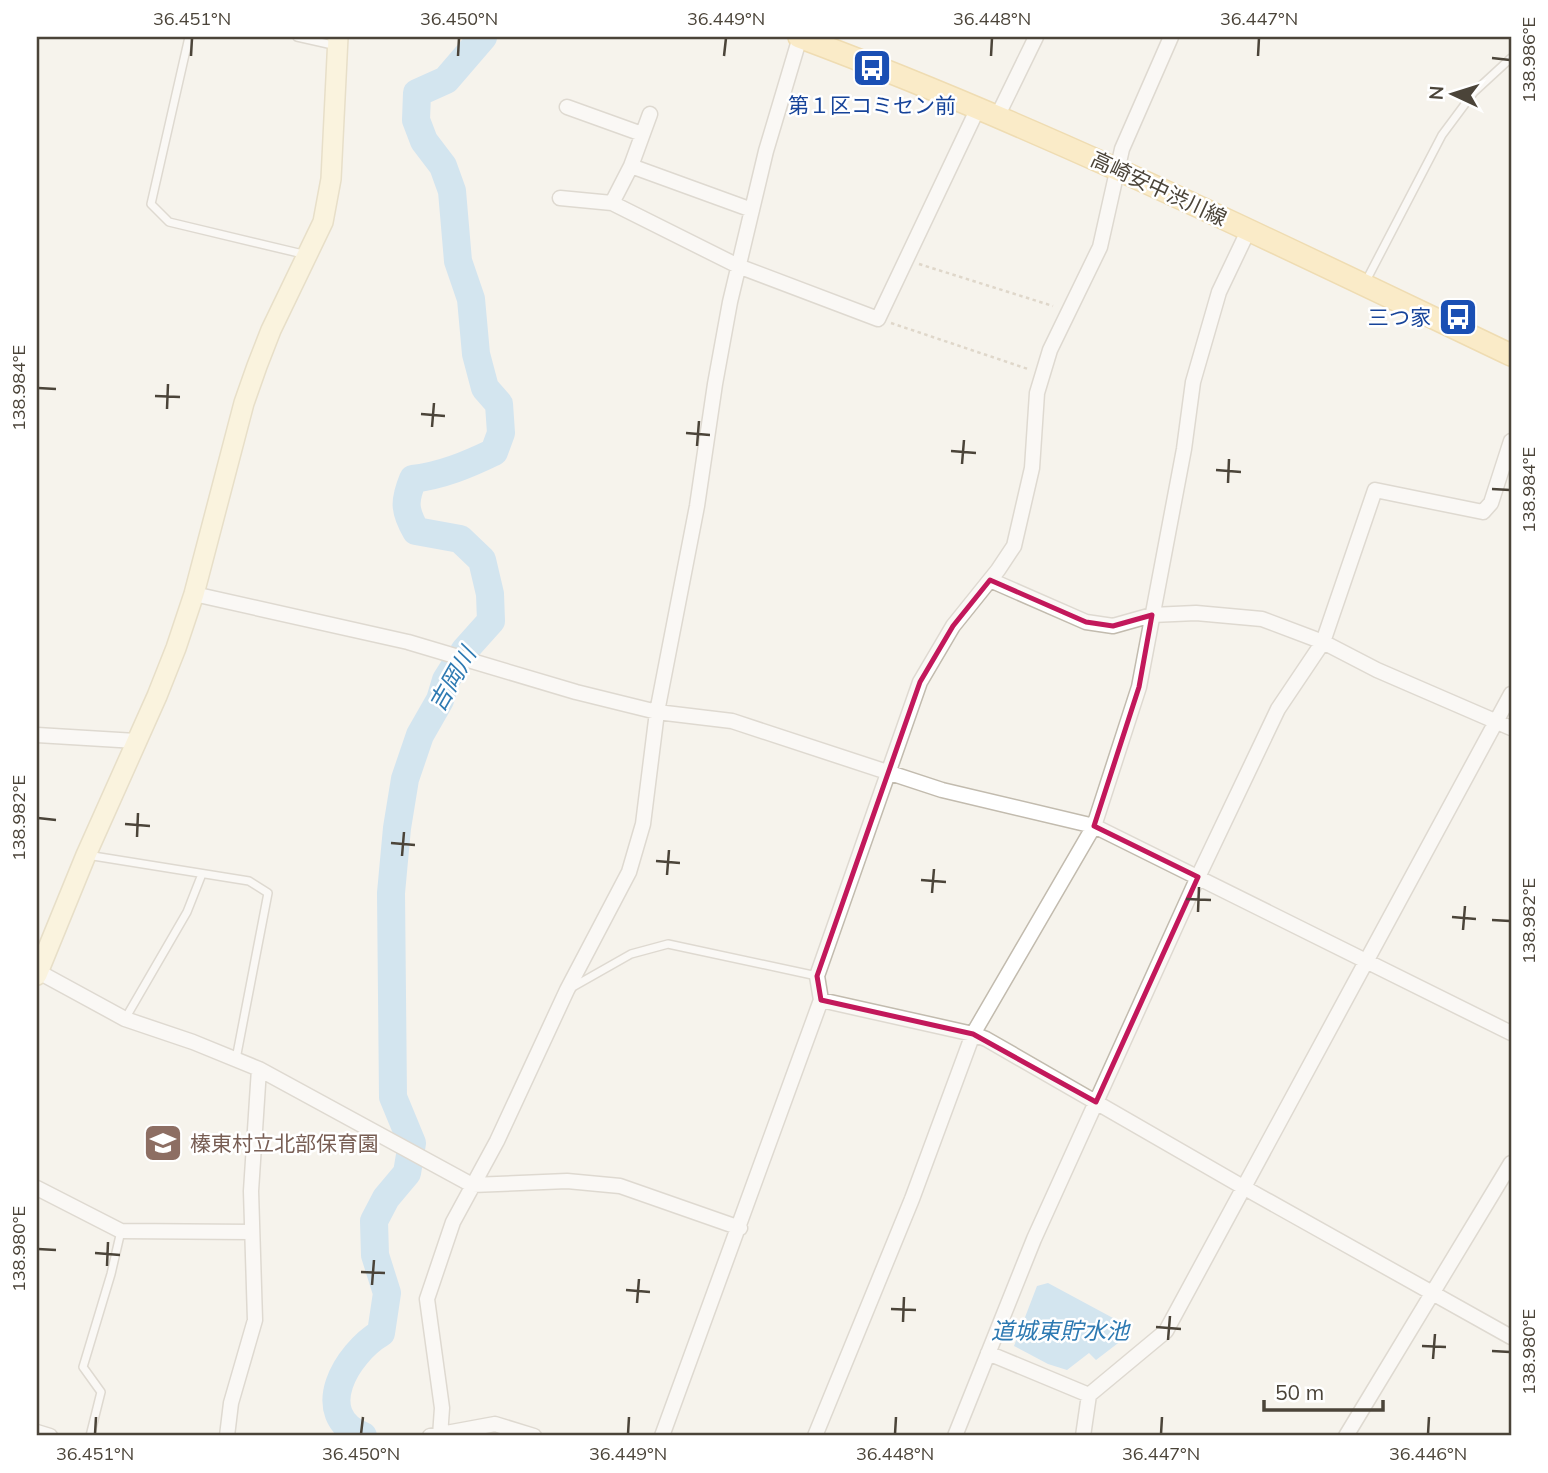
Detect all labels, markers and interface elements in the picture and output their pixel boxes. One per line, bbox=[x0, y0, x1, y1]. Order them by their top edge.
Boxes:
text: 36.451°N bbox=[153, 7, 231, 30]
text: 36.450°N bbox=[420, 7, 498, 30]
text: 36.449°N bbox=[687, 7, 765, 30]
text: 36.448°N bbox=[953, 7, 1031, 30]
text: 36.447°N bbox=[1220, 7, 1298, 30]
text: 138.986°E bbox=[1517, 17, 1540, 103]
bus stop icon: 第１区コミセン前 bbox=[851, 47, 893, 89]
north arrow bbox=[1418, 60, 1488, 130]
text: N bbox=[1424, 85, 1449, 101]
place label: 第１区コミセン前 bbox=[788, 92, 956, 118]
street label: 高崎安中渋川線 bbox=[1087, 145, 1231, 231]
bus stop icon: 三つ家 bbox=[1437, 296, 1479, 338]
place label: 三つ家 bbox=[1368, 304, 1431, 330]
text: 138.984°E bbox=[7, 345, 30, 431]
text: 138.984°E bbox=[1517, 447, 1540, 533]
water label: 吉岡川 bbox=[422, 639, 483, 716]
text: 138.982°E bbox=[7, 775, 30, 861]
text: 138.982°E bbox=[1517, 878, 1540, 964]
school or university icon: 榛東村立北部保育園 bbox=[142, 1122, 184, 1164]
place label: 榛東村立北部保育園 bbox=[190, 1130, 379, 1156]
text: 138.980°E bbox=[7, 1206, 30, 1292]
text: 138.980°E bbox=[1517, 1309, 1540, 1395]
water label: 道城東貯水池 bbox=[991, 1316, 1131, 1345]
scale bar bbox=[1264, 1368, 1384, 1412]
text: 50 m bbox=[1275, 1379, 1324, 1405]
text: 36.451°N bbox=[56, 1442, 134, 1465]
text: 36.450°N bbox=[322, 1442, 400, 1465]
text: 36.449°N bbox=[589, 1442, 667, 1465]
text: 36.448°N bbox=[856, 1442, 934, 1465]
text: 36.447°N bbox=[1122, 1442, 1200, 1465]
text: 36.446°N bbox=[1389, 1442, 1467, 1465]

